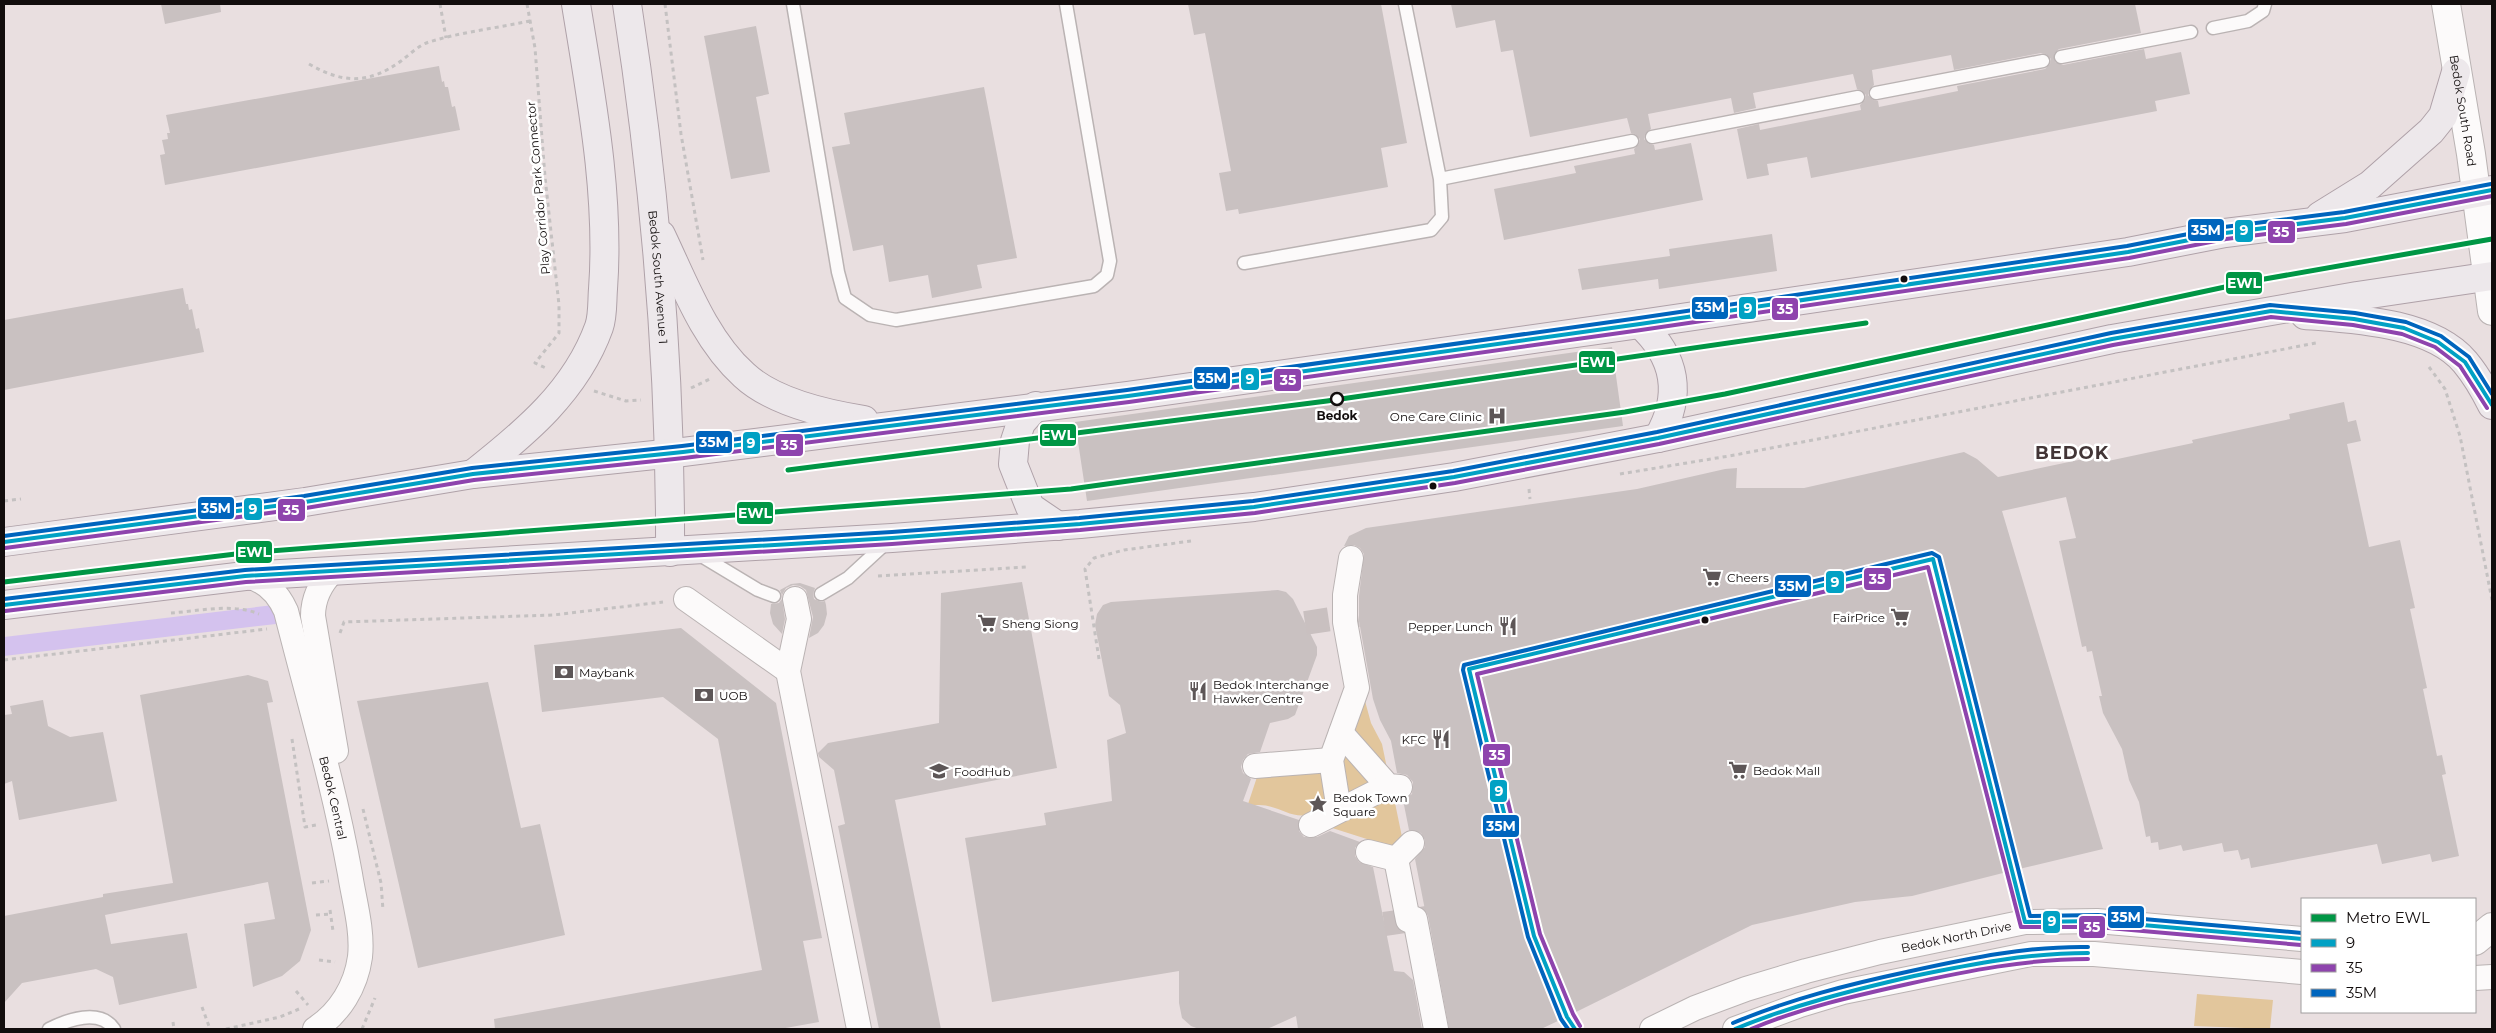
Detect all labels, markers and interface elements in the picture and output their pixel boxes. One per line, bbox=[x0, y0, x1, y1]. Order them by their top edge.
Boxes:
street label: Bedok South Road bbox=[2447, 54, 2480, 167]
street label: Play Corridor Park Connector bbox=[523, 101, 553, 275]
street label: Bedok South Avenue 1 bbox=[646, 209, 672, 344]
line badge: 35M bbox=[2187, 218, 2225, 242]
line badge: 9 bbox=[2234, 219, 2254, 243]
line badge: 35 bbox=[2267, 220, 2296, 244]
text: 35M bbox=[2190, 221, 2221, 239]
text: 9 bbox=[2240, 221, 2249, 239]
text: 35 bbox=[2272, 223, 2289, 241]
line badge: EWL bbox=[2225, 271, 2263, 295]
unlabelled marker bbox=[1899, 274, 1909, 284]
text: EWL bbox=[2227, 274, 2261, 292]
line badge: 35M bbox=[1691, 296, 1729, 320]
line badge: 9 bbox=[1738, 296, 1757, 320]
line badge: 35 bbox=[1771, 297, 1799, 321]
text: 35M bbox=[1694, 298, 1725, 316]
text: 9 bbox=[1744, 299, 1753, 317]
text: 35 bbox=[1776, 300, 1793, 318]
line badge: EWL bbox=[1578, 350, 1616, 374]
text: EWL bbox=[1580, 353, 1614, 371]
line badge: 35M bbox=[1193, 366, 1231, 390]
line badge: 9 bbox=[1240, 367, 1260, 391]
line badge: 35 bbox=[1273, 368, 1302, 392]
text: 35M bbox=[1196, 369, 1227, 387]
text: 9 bbox=[1246, 370, 1255, 388]
text: 35 bbox=[1279, 371, 1296, 389]
marker: Bedok bbox=[1330, 392, 1344, 406]
hospital icon: One Care Clinic bbox=[1486, 405, 1508, 427]
place label: Bedok bbox=[1317, 408, 1358, 423]
place label: One Care Clinic bbox=[1390, 409, 1482, 424]
line badge: EWL bbox=[1039, 423, 1077, 447]
text: EWL bbox=[1041, 426, 1075, 444]
line badge: 35M bbox=[695, 430, 733, 454]
line badge: 9 bbox=[742, 431, 761, 455]
text: 35M bbox=[698, 433, 729, 451]
line badge: 35 bbox=[775, 433, 804, 457]
text: 9 bbox=[747, 434, 756, 452]
text: 35 bbox=[780, 436, 797, 454]
district label: BEDOK bbox=[2035, 442, 2109, 464]
unlabelled marker bbox=[1428, 481, 1438, 491]
line badge: 35M bbox=[197, 496, 235, 520]
line badge: 9 bbox=[243, 497, 263, 521]
line badge: 35 bbox=[277, 498, 306, 522]
text: 35M bbox=[200, 499, 231, 517]
text: 9 bbox=[249, 500, 258, 518]
text: 35 bbox=[282, 501, 299, 519]
line badge: EWL bbox=[736, 501, 774, 525]
text: EWL bbox=[738, 504, 772, 522]
line badge: EWL bbox=[235, 540, 273, 564]
text: EWL bbox=[237, 543, 271, 561]
supermarket icon: Cheers bbox=[1701, 566, 1723, 588]
line badge: 35 bbox=[1863, 567, 1892, 591]
place label: Cheers bbox=[1727, 570, 1769, 585]
line badge: 9 bbox=[1825, 570, 1845, 594]
text: 35 bbox=[1868, 570, 1885, 588]
text: 9 bbox=[1831, 573, 1840, 591]
line badge: 35M bbox=[1774, 574, 1812, 598]
text: 35M bbox=[1777, 577, 1808, 595]
supermarket icon: FairPrice bbox=[1889, 606, 1911, 628]
place label: FairPrice bbox=[1833, 610, 1885, 625]
supermarket icon: Sheng Siong bbox=[976, 612, 998, 634]
restaurant icon: Pepper Lunch bbox=[1497, 615, 1519, 637]
unlabelled marker bbox=[1700, 615, 1710, 625]
place label: Sheng Siong bbox=[1002, 616, 1079, 631]
place label: Pepper Lunch bbox=[1408, 619, 1493, 634]
bank icon: Maybank bbox=[553, 661, 575, 683]
place label: Maybank bbox=[579, 665, 635, 680]
place label: Bedok Interchange Hawker Centre bbox=[1213, 677, 1329, 706]
restaurant icon: Bedok Interchange Hawker Centre bbox=[1187, 680, 1209, 702]
bank icon: UOB bbox=[693, 684, 715, 706]
place label: UOB bbox=[719, 688, 748, 703]
restaurant icon: KFC bbox=[1430, 728, 1452, 750]
place label: KFC bbox=[1401, 732, 1426, 747]
line badge: 35 bbox=[1482, 743, 1511, 767]
text: 35 bbox=[1488, 746, 1505, 764]
street label: Bedok Central bbox=[317, 754, 351, 841]
supermarket icon: Bedok Mall bbox=[1727, 759, 1749, 781]
school or university icon: FoodHub bbox=[928, 760, 950, 782]
place label: Bedok Mall bbox=[1753, 763, 1820, 778]
place label: FoodHub bbox=[954, 764, 1011, 779]
line badge: 9 bbox=[1489, 779, 1508, 803]
text: 9 bbox=[1495, 782, 1504, 800]
place label: Bedok Town Square bbox=[1333, 790, 1408, 819]
place icon: Bedok Town Square bbox=[1307, 793, 1329, 815]
line badge: 35M bbox=[1482, 814, 1520, 838]
text: 35M bbox=[1485, 817, 1516, 835]
legend bbox=[2301, 898, 2476, 1013]
line badge: 35M bbox=[2107, 905, 2145, 929]
text: 35M bbox=[2110, 908, 2141, 926]
text: Metro EWL bbox=[2346, 908, 2430, 927]
line badge: 9 bbox=[2042, 910, 2061, 934]
text: 9 bbox=[2048, 912, 2057, 930]
line badge: 35 bbox=[2078, 915, 2106, 939]
street label: Bedok North Drive bbox=[1900, 918, 2013, 955]
text: 35 bbox=[2083, 918, 2100, 936]
text: 9 bbox=[2346, 933, 2355, 952]
text: 35 bbox=[2346, 958, 2363, 977]
text: 35M bbox=[2346, 983, 2377, 1002]

